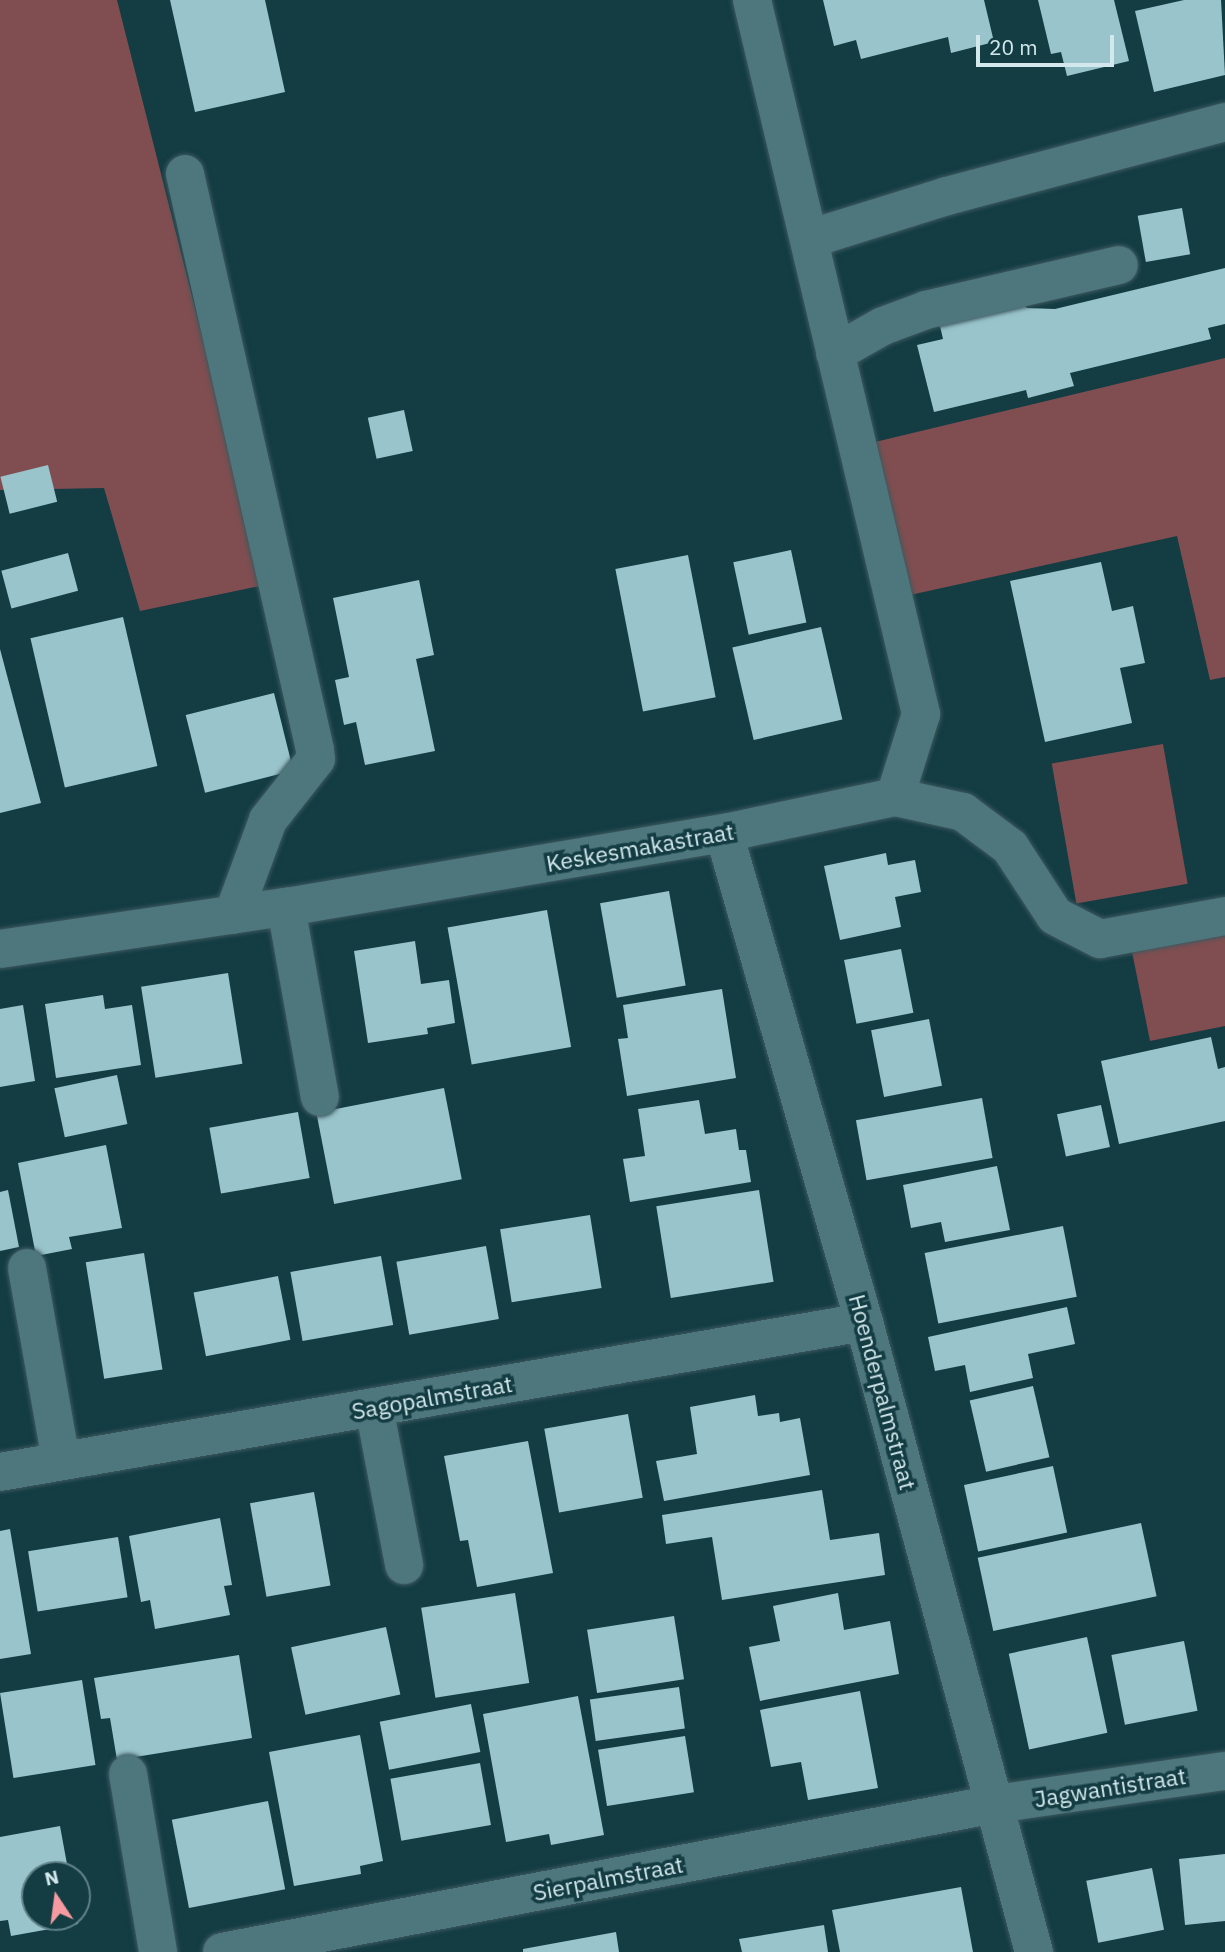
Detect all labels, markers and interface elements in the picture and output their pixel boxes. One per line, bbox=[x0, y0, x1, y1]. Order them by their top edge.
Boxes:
scale bar bbox=[980, 21, 1118, 65]
text: 20 m bbox=[989, 33, 1038, 61]
street label: Keskesmakastraat bbox=[544, 817, 736, 877]
street label: Hoenderpalmstraat bbox=[844, 1291, 922, 1493]
street label: Sagopalmstraat bbox=[350, 1369, 514, 1425]
street label: Jagwantistraat bbox=[1032, 1761, 1188, 1813]
street label: Sierpalmstraat bbox=[531, 1850, 685, 1906]
north arrow bbox=[21, 1861, 91, 1931]
text: N bbox=[42, 1864, 61, 1891]

